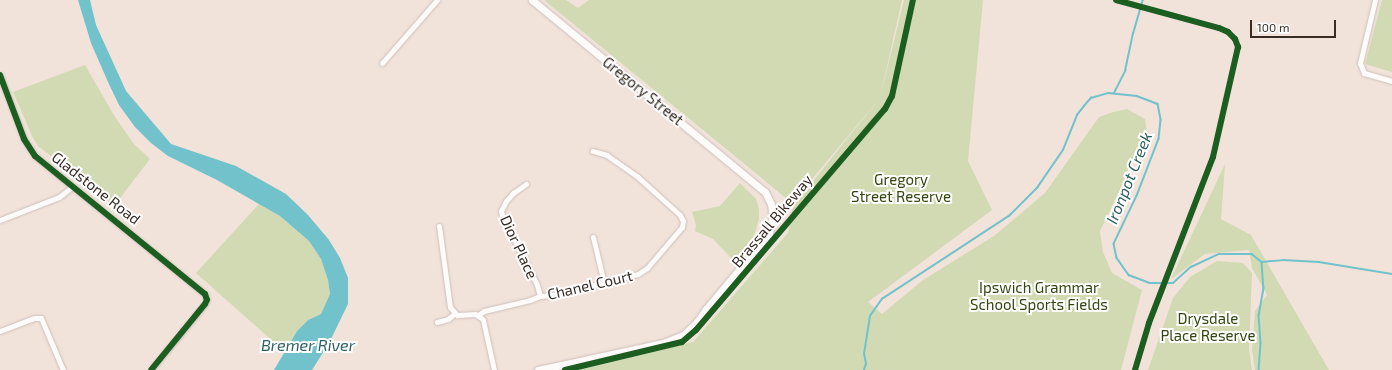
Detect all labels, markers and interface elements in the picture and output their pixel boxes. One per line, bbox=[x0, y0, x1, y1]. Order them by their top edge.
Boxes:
scale bar bbox=[1252, 12, 1338, 38]
text: 100 m bbox=[1257, 20, 1289, 34]
street label: Gregory Street bbox=[599, 53, 687, 129]
water label: Ironpot Creek bbox=[1102, 129, 1156, 227]
street label: Gladstone Road bbox=[48, 148, 144, 228]
park label: Gregory Street Reserve bbox=[851, 170, 951, 205]
street label: Brassall Bikeway bbox=[728, 171, 816, 271]
street label: Dior Place bbox=[496, 212, 542, 282]
street label: Chanel Court bbox=[545, 266, 635, 304]
park label: Ipswich Grammar School Sports Fields bbox=[970, 278, 1108, 313]
park label: Drysdale Place Reserve bbox=[1160, 309, 1256, 344]
water label: Bremer River bbox=[261, 335, 355, 355]

